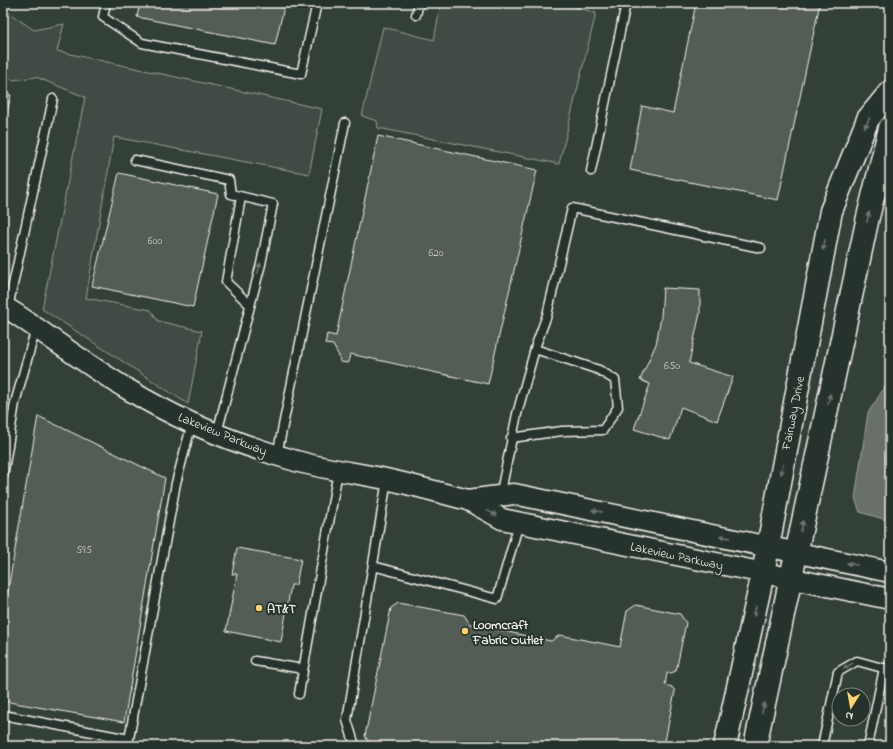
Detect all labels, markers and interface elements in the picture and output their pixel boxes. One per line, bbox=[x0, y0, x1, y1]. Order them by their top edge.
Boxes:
one-way arrow bbox=[864, 117, 870, 129]
one-way arrow bbox=[865, 211, 871, 223]
house number: 600 bbox=[148, 233, 162, 249]
one-way arrow bbox=[821, 239, 827, 251]
house number: 620 bbox=[428, 245, 444, 261]
one-way arrow bbox=[257, 261, 263, 274]
house number: 650 bbox=[664, 358, 680, 374]
street label: Fairway Drive bbox=[777, 374, 811, 453]
one-way arrow bbox=[826, 393, 832, 405]
street label: Lakeview Parkway bbox=[175, 408, 270, 462]
one-way arrow bbox=[779, 463, 785, 475]
one-way arrow bbox=[591, 508, 603, 514]
one-way arrow bbox=[486, 509, 497, 516]
one-way arrow bbox=[799, 520, 805, 533]
one-way arrow bbox=[718, 534, 731, 540]
street label: Lakeview Parkway bbox=[628, 537, 725, 577]
house number: 595 bbox=[76, 542, 92, 558]
one-way arrow bbox=[846, 561, 858, 567]
place label: AT&T bbox=[267, 600, 296, 619]
marker: AT&T bbox=[254, 603, 264, 613]
one-way arrow bbox=[751, 605, 757, 617]
place label: Loomcraft Fabric Outlet bbox=[472, 616, 544, 650]
marker: Loomcraft Fabric Outlet bbox=[460, 626, 470, 636]
one-way arrow bbox=[842, 663, 854, 670]
north arrow bbox=[831, 687, 871, 727]
one-way arrow bbox=[761, 702, 767, 714]
text: N bbox=[844, 707, 854, 724]

